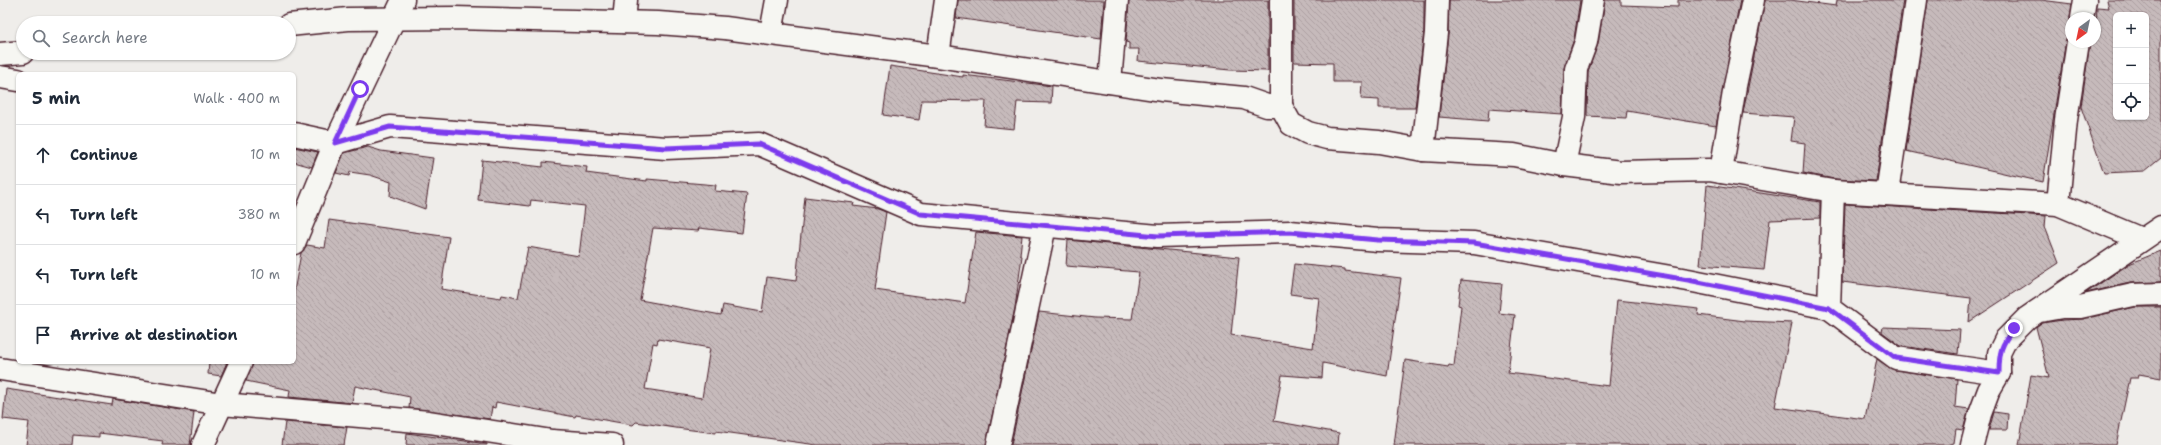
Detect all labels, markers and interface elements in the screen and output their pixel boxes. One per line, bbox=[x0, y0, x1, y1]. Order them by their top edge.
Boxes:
north arrow bbox=[2065, 12, 2101, 48]
map controls bbox=[2113, 12, 2149, 120]
button: + bbox=[2113, 12, 2149, 48]
search box bbox=[16, 16, 296, 60]
icon: search bbox=[30, 27, 52, 49]
text: Search here bbox=[62, 28, 148, 48]
button: − bbox=[2113, 48, 2149, 84]
route start bbox=[351, 80, 369, 98]
button: locate bbox=[2113, 84, 2149, 120]
text: 5 min bbox=[32, 87, 80, 109]
text: Walk · 400 m bbox=[193, 90, 280, 107]
icon: ahead bbox=[32, 144, 54, 166]
text: Continue bbox=[70, 145, 138, 165]
text: 10 m bbox=[250, 146, 280, 163]
icon: left bbox=[32, 204, 54, 226]
text: Turn left bbox=[70, 205, 138, 225]
text: 380 m bbox=[238, 206, 280, 223]
icon: left bbox=[32, 264, 54, 286]
text: Turn left bbox=[70, 265, 138, 285]
text: 10 m bbox=[250, 266, 280, 283]
route end bbox=[2005, 319, 2023, 337]
icon: arrive bbox=[32, 324, 54, 346]
text: Arrive at destination bbox=[70, 325, 238, 345]

